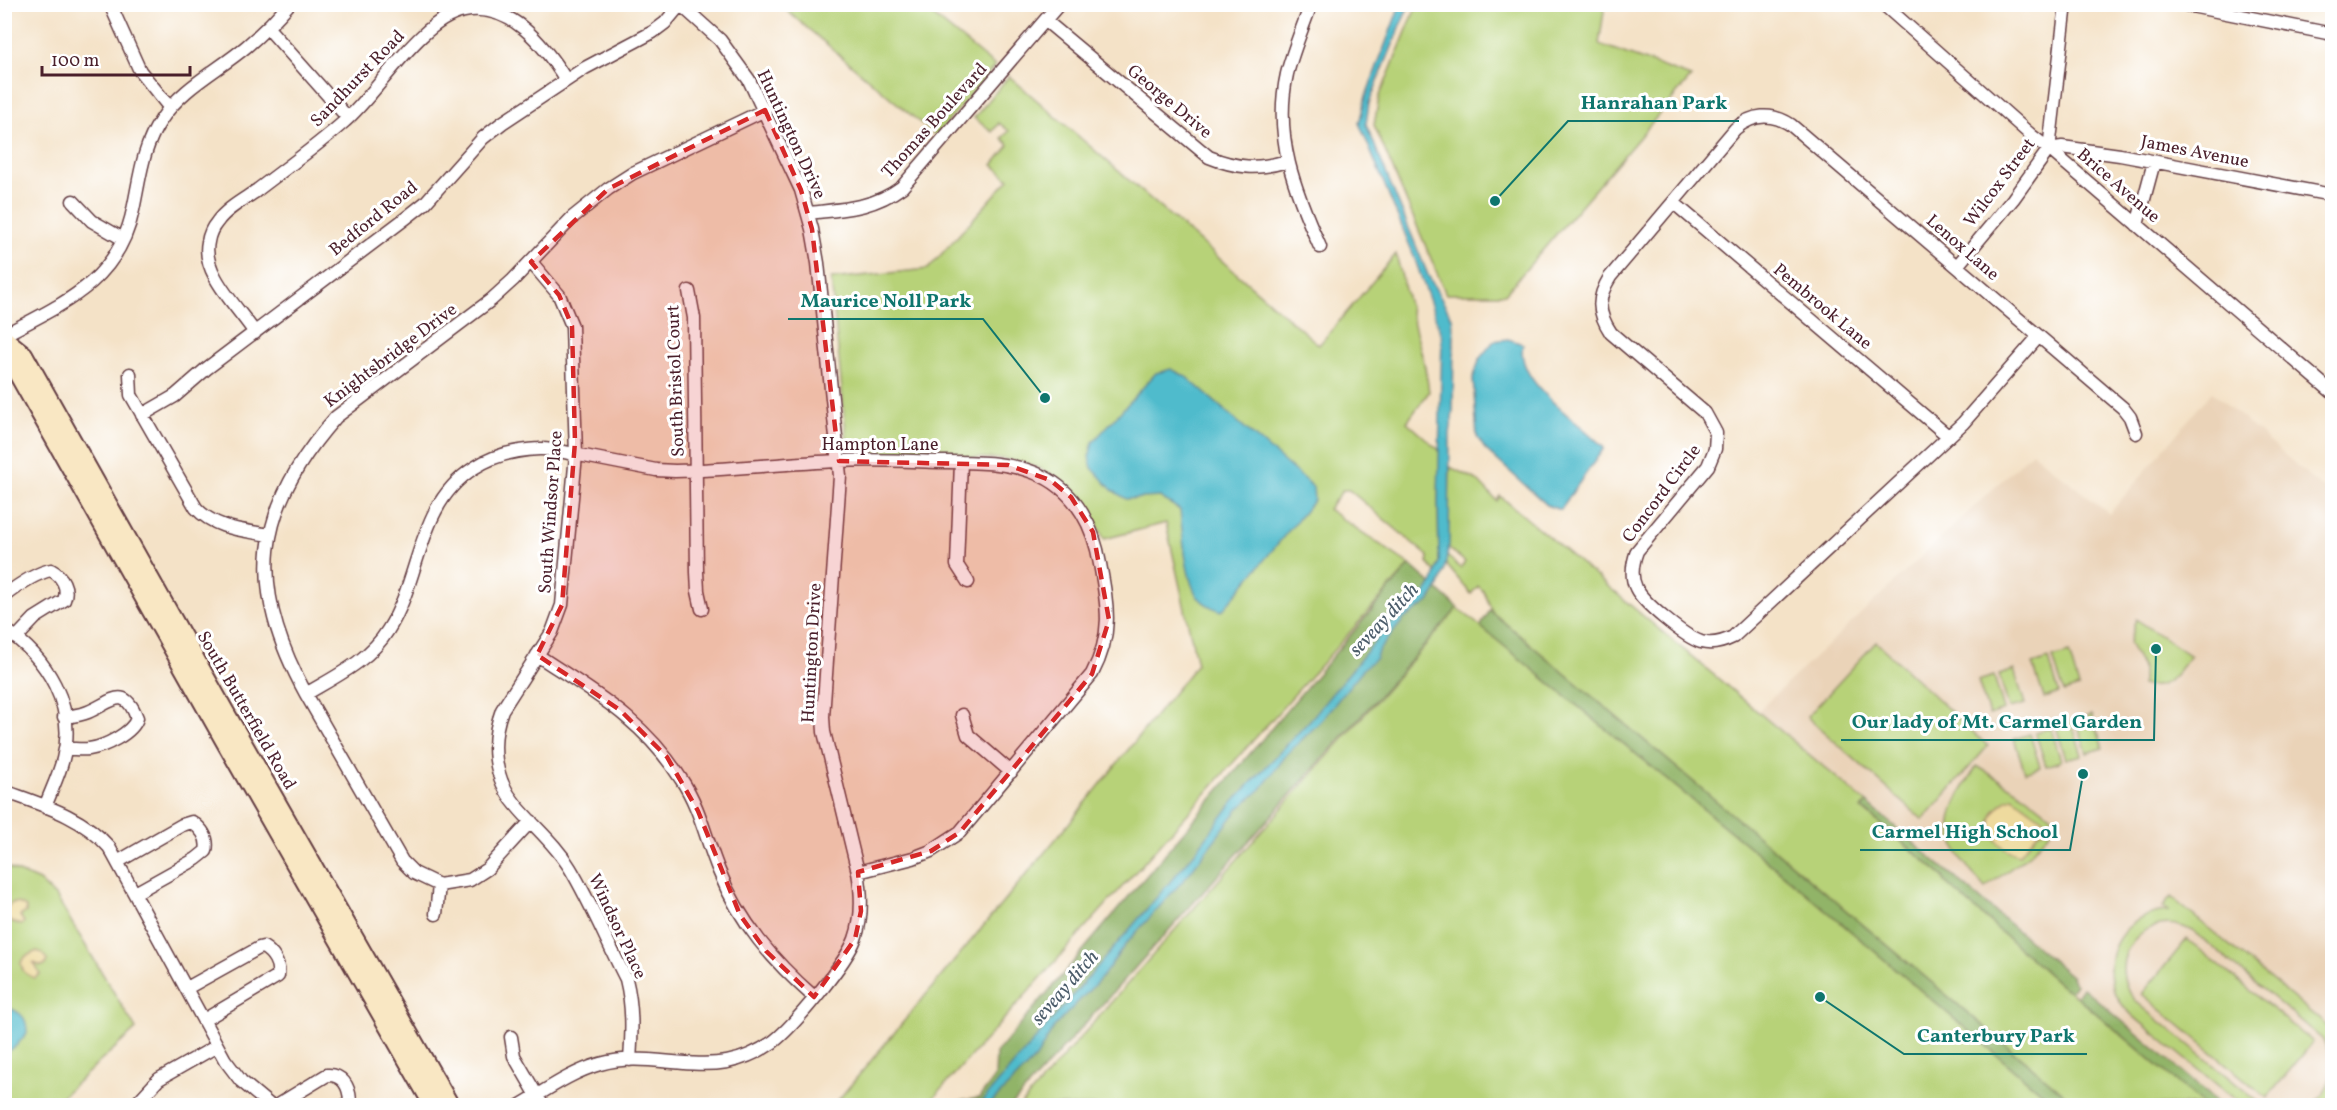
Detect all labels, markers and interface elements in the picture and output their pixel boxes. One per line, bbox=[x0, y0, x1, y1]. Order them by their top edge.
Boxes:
street label: Sandhurst Road bbox=[305, 25, 411, 133]
scale bar bbox=[42, 39, 190, 77]
text: 100 m bbox=[51, 49, 100, 74]
street label: Thomas Boulevard bbox=[876, 58, 994, 184]
street label: George Drive bbox=[1121, 59, 1217, 145]
street label: Huntington Drive bbox=[750, 66, 832, 203]
callout: Hanrahan Park bbox=[1568, 83, 1739, 121]
text: Hanrahan Park bbox=[1581, 90, 1727, 118]
street label: James Avenue bbox=[2139, 130, 2251, 175]
street label: Wilcox Street bbox=[1958, 133, 2042, 233]
street label: Brice Avenue bbox=[2071, 143, 2165, 229]
street label: Bedford Road bbox=[324, 176, 424, 263]
street label: Lenox Lane bbox=[1920, 209, 2004, 287]
street label: Pembrook Lane bbox=[1767, 258, 1877, 356]
callout: Maurice Noll Park bbox=[788, 281, 983, 319]
text: Maurice Noll Park bbox=[801, 288, 971, 316]
street label: Knightsbridge Drive bbox=[319, 298, 463, 414]
street label: South Bristol Court bbox=[661, 305, 692, 457]
street label: South Windsor Place bbox=[533, 430, 570, 594]
street label: Hampton Lane bbox=[821, 433, 939, 458]
street label: Concord Circle bbox=[1617, 440, 1707, 548]
water label: seveay ditch bbox=[1343, 577, 1426, 663]
street label: Huntington Drive bbox=[796, 582, 829, 724]
street label: South Butterfield Road bbox=[190, 627, 301, 795]
callout: Our lady of Mt. Carmel Garden bbox=[1841, 702, 2154, 740]
text: Our lady of Mt. Carmel Garden bbox=[1852, 709, 2142, 737]
callout: Carmel High School bbox=[1860, 812, 2070, 850]
text: Carmel High School bbox=[1872, 819, 2058, 847]
street label: Windsor Place bbox=[581, 870, 652, 983]
water label: seveay ditch bbox=[1025, 945, 1106, 1032]
callout: Canterbury Park bbox=[1904, 1016, 2087, 1054]
text: Canterbury Park bbox=[1917, 1023, 2075, 1051]

